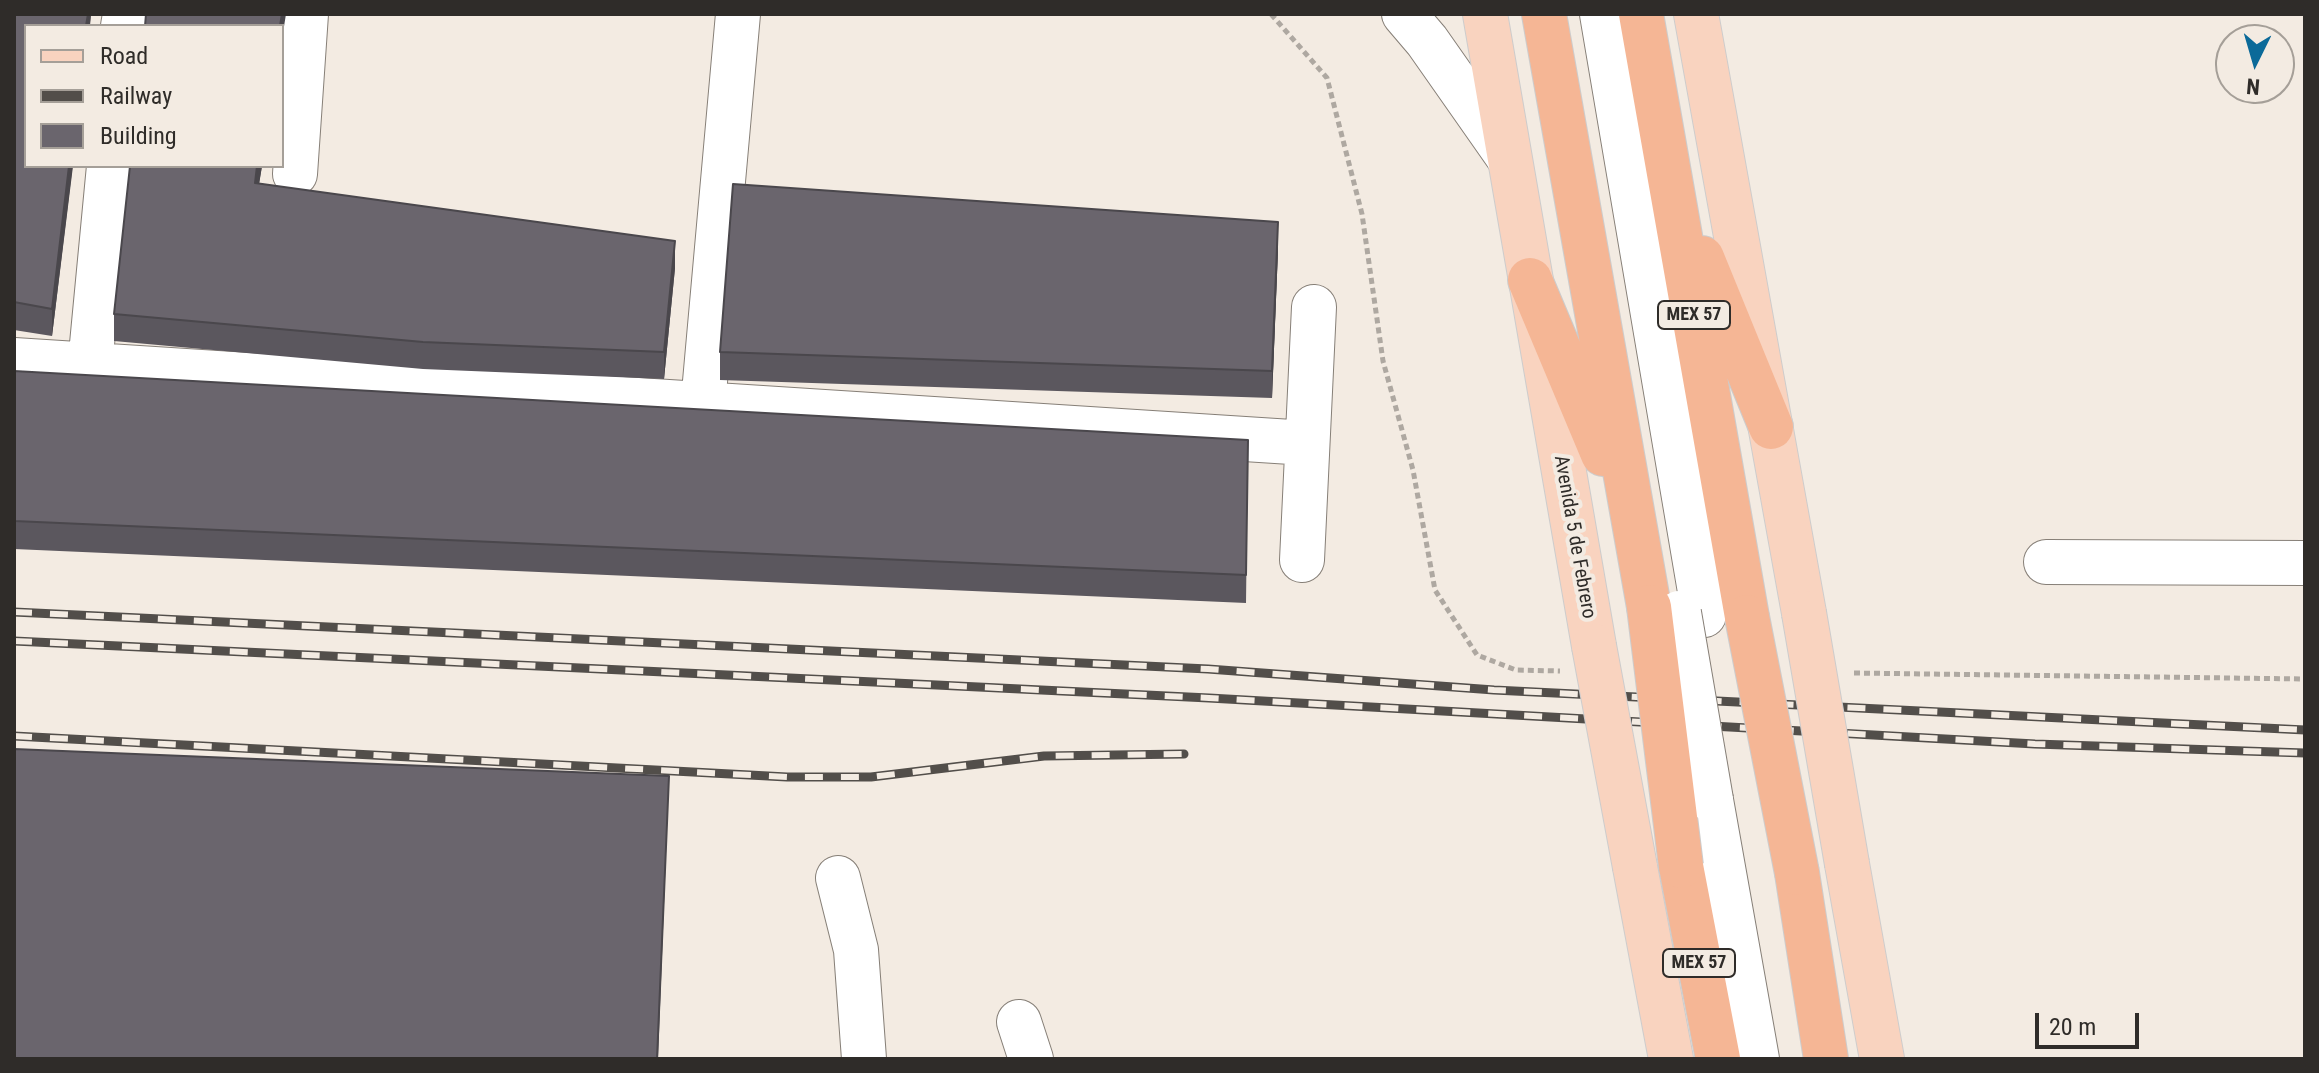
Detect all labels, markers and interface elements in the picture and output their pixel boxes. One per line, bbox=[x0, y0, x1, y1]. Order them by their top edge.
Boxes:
legend bbox=[24, 24, 284, 168]
north arrow bbox=[2215, 24, 2295, 104]
text: Road bbox=[100, 42, 148, 70]
text: N bbox=[2245, 73, 2261, 99]
text: Railway bbox=[100, 82, 172, 110]
text: Building bbox=[100, 122, 177, 150]
road number: MEX 57 bbox=[1658, 301, 1730, 329]
street label: Avenida 5 de Febrero bbox=[1548, 453, 1600, 621]
road number: MEX 57 bbox=[1663, 949, 1735, 977]
scale bar bbox=[2039, 997, 2143, 1047]
text: 20 m bbox=[2049, 1013, 2096, 1041]

